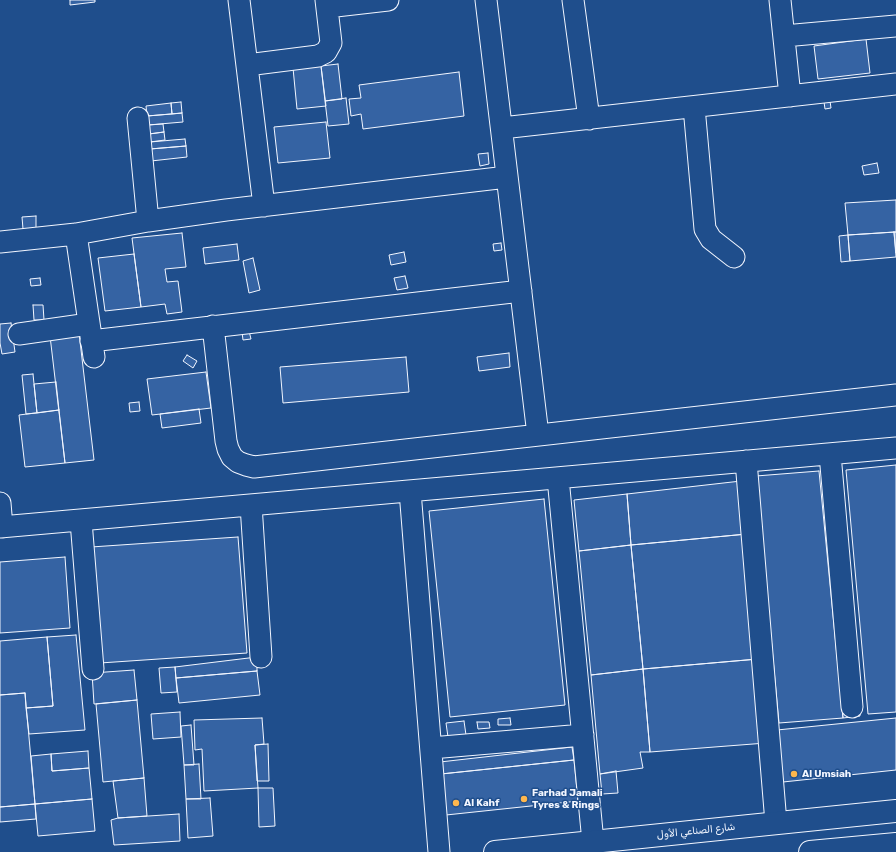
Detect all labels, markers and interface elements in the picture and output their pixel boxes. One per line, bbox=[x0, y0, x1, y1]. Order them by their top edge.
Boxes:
place label: Al Umsiah bbox=[802, 768, 851, 780]
marker: Al Umsiah bbox=[789, 769, 799, 779]
place label: Farhad Jamali Tyres & Rings bbox=[532, 787, 603, 810]
marker: Farhad Jamali Tyres & Rings bbox=[519, 794, 529, 804]
place label: Al Kahf bbox=[464, 797, 499, 809]
marker: Al Kahf bbox=[451, 798, 461, 808]
street label: شارع الصناعي الأول bbox=[656, 821, 736, 841]

